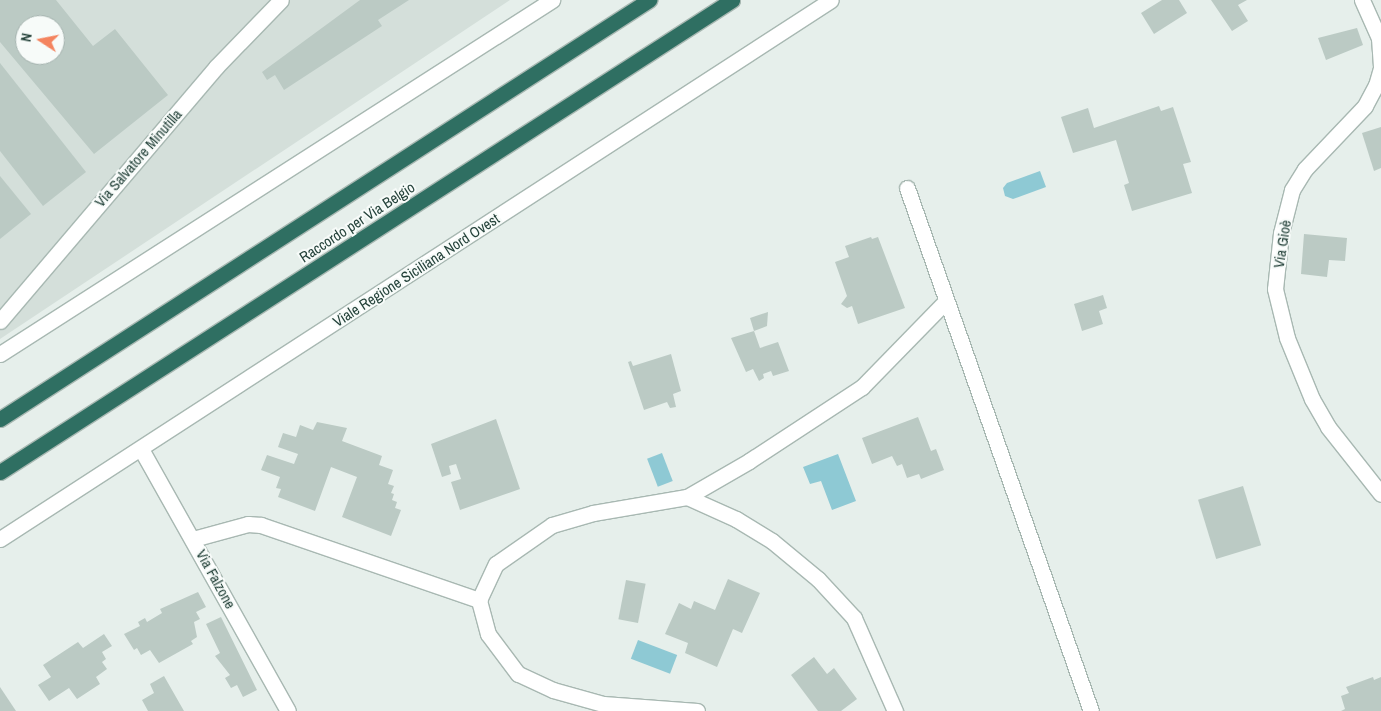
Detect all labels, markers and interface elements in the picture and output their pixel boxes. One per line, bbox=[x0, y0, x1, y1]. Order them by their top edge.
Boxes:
north arrow bbox=[15, 15, 65, 65]
text: N bbox=[17, 32, 36, 43]
street label: Via Salvatore Minutilla bbox=[91, 105, 185, 211]
street label: Raccordo per Via Belgio bbox=[296, 178, 418, 266]
street label: Viale Regione Siciliana Nord Ovest bbox=[329, 209, 503, 331]
street label: Via Gioè bbox=[1269, 219, 1295, 269]
street label: Via Falzone bbox=[192, 546, 240, 612]

